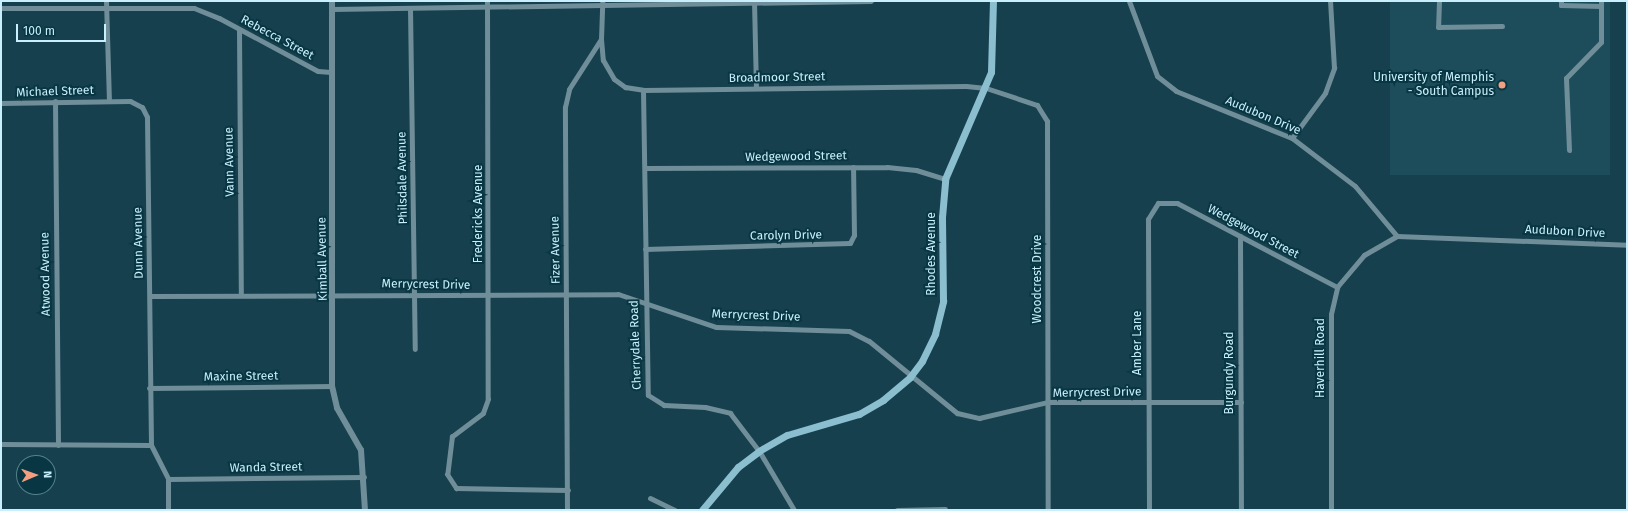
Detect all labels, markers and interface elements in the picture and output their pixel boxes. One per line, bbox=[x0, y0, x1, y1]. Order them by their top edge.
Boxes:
street label: Rebecca Street bbox=[238, 13, 316, 63]
scale bar bbox=[18, 16, 108, 42]
text: 100 m bbox=[23, 24, 55, 38]
street label: Broadmoor Street bbox=[728, 70, 826, 86]
place label: University of Memphis - South Campus bbox=[1373, 71, 1494, 99]
marker: University of Memphis - South Campus bbox=[1497, 80, 1507, 90]
street label: Michael Street bbox=[16, 83, 94, 101]
street label: Audubon Drive bbox=[1223, 94, 1303, 138]
street label: Vann Avenue bbox=[222, 127, 238, 197]
street label: Philsdale Avenue bbox=[395, 131, 411, 225]
street label: Wedgewood Street bbox=[745, 149, 847, 165]
street label: Fredericks Avenue bbox=[472, 165, 486, 263]
street label: Wedgewood Street bbox=[1205, 202, 1301, 262]
street label: Dunn Avenue bbox=[131, 207, 147, 279]
street label: Rhodes Avenue bbox=[925, 212, 939, 296]
street label: Fizer Avenue bbox=[548, 216, 564, 284]
street label: Kimball Avenue bbox=[315, 217, 331, 301]
street label: Audubon Drive bbox=[1524, 223, 1606, 241]
street label: Carolyn Drive bbox=[750, 228, 822, 244]
street label: Atwood Avenue bbox=[38, 232, 54, 316]
street label: Woodcrest Drive bbox=[1031, 235, 1045, 323]
street label: Merrycrest Drive bbox=[381, 277, 471, 293]
street label: Cherrydale Road bbox=[627, 300, 645, 390]
street label: Merrycrest Drive bbox=[711, 307, 801, 325]
street label: Amber Lane bbox=[1131, 311, 1145, 375]
street label: Haverhill Road bbox=[1314, 318, 1328, 398]
street label: Burgundy Road bbox=[1223, 332, 1237, 414]
street label: Maxine Street bbox=[204, 369, 278, 385]
street label: Merrycrest Drive bbox=[1052, 385, 1142, 401]
north arrow bbox=[16, 455, 56, 495]
street label: Wanda Street bbox=[230, 460, 302, 476]
text: N bbox=[41, 471, 54, 478]

